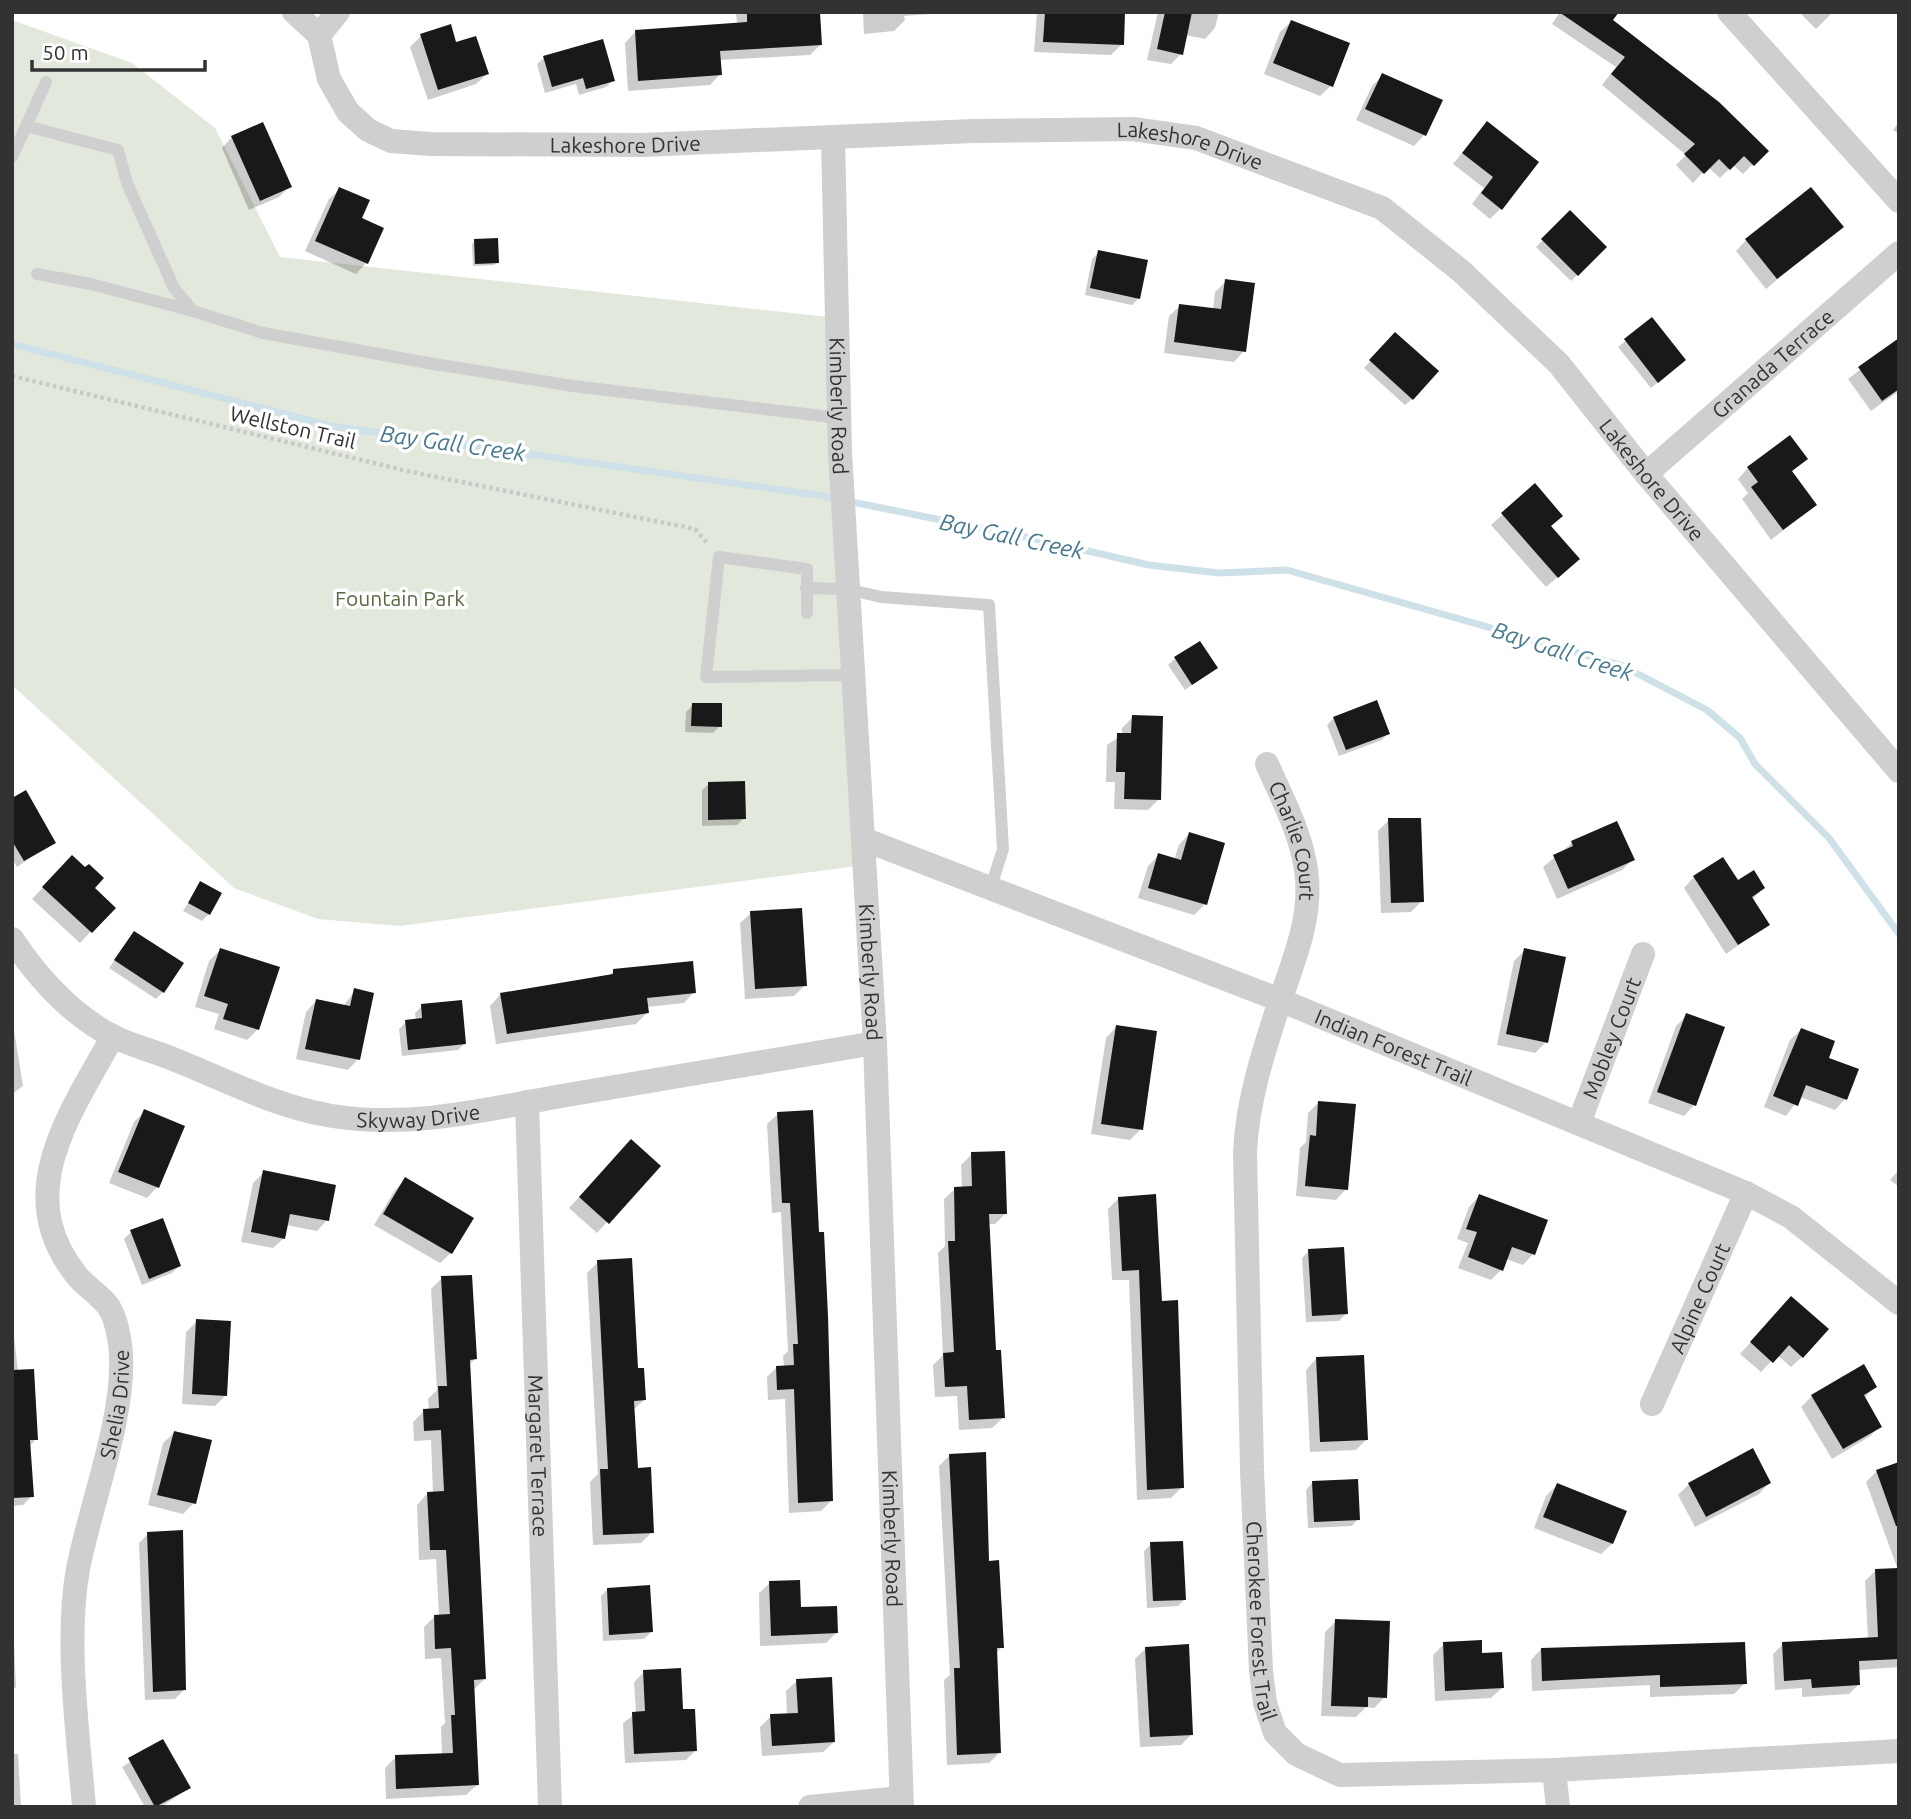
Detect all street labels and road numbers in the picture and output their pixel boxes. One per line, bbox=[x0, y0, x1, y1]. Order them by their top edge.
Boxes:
street label: Lakeshore Drive bbox=[1116, 117, 1266, 174]
street label: Lakeshore Drive bbox=[550, 131, 701, 157]
street label: Granada Terrace bbox=[1707, 304, 1838, 423]
street label: Kimberly Road bbox=[825, 337, 853, 475]
street label: Wellston Trail bbox=[228, 401, 358, 453]
street label: Lakeshore Drive bbox=[1595, 414, 1709, 545]
street label: Charlie Court bbox=[1264, 777, 1320, 901]
street label: Kimberly Road bbox=[855, 903, 887, 1041]
street label: Mobley Court bbox=[1577, 974, 1645, 1102]
street label: Indian Forest Trail bbox=[1312, 1004, 1476, 1090]
street label: Skyway Drive bbox=[356, 1099, 482, 1132]
street label: Alpine Court bbox=[1664, 1239, 1734, 1357]
street label: Shelia Drive bbox=[95, 1349, 133, 1461]
street label: Margaret Terrace bbox=[524, 1374, 553, 1538]
street label: Kimberly Road bbox=[878, 1470, 907, 1608]
street label: Cherokee Forest Trail bbox=[1242, 1520, 1282, 1724]

